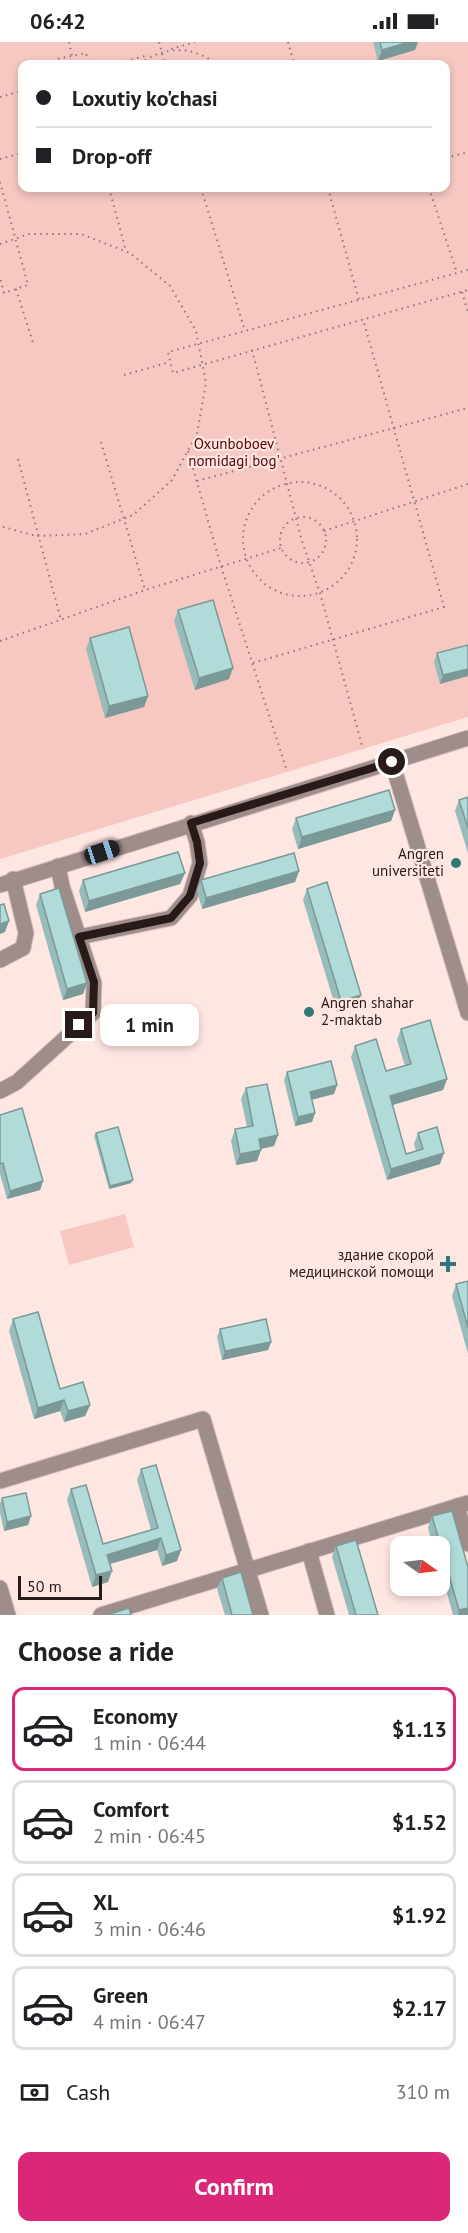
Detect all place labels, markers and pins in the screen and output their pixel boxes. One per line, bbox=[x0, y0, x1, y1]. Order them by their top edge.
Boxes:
place label: Angren universiteti bbox=[372, 844, 444, 880]
marker: Angren universiteti bbox=[449, 856, 463, 870]
place label: Angren shahar 2-maktab bbox=[321, 993, 414, 1029]
marker: Angren shahar 2-maktab bbox=[302, 1005, 316, 1019]
place label: здание скорой медицинской помощи bbox=[289, 1245, 434, 1281]
marker: здание скорой медицинской помощи bbox=[439, 1255, 457, 1273]

